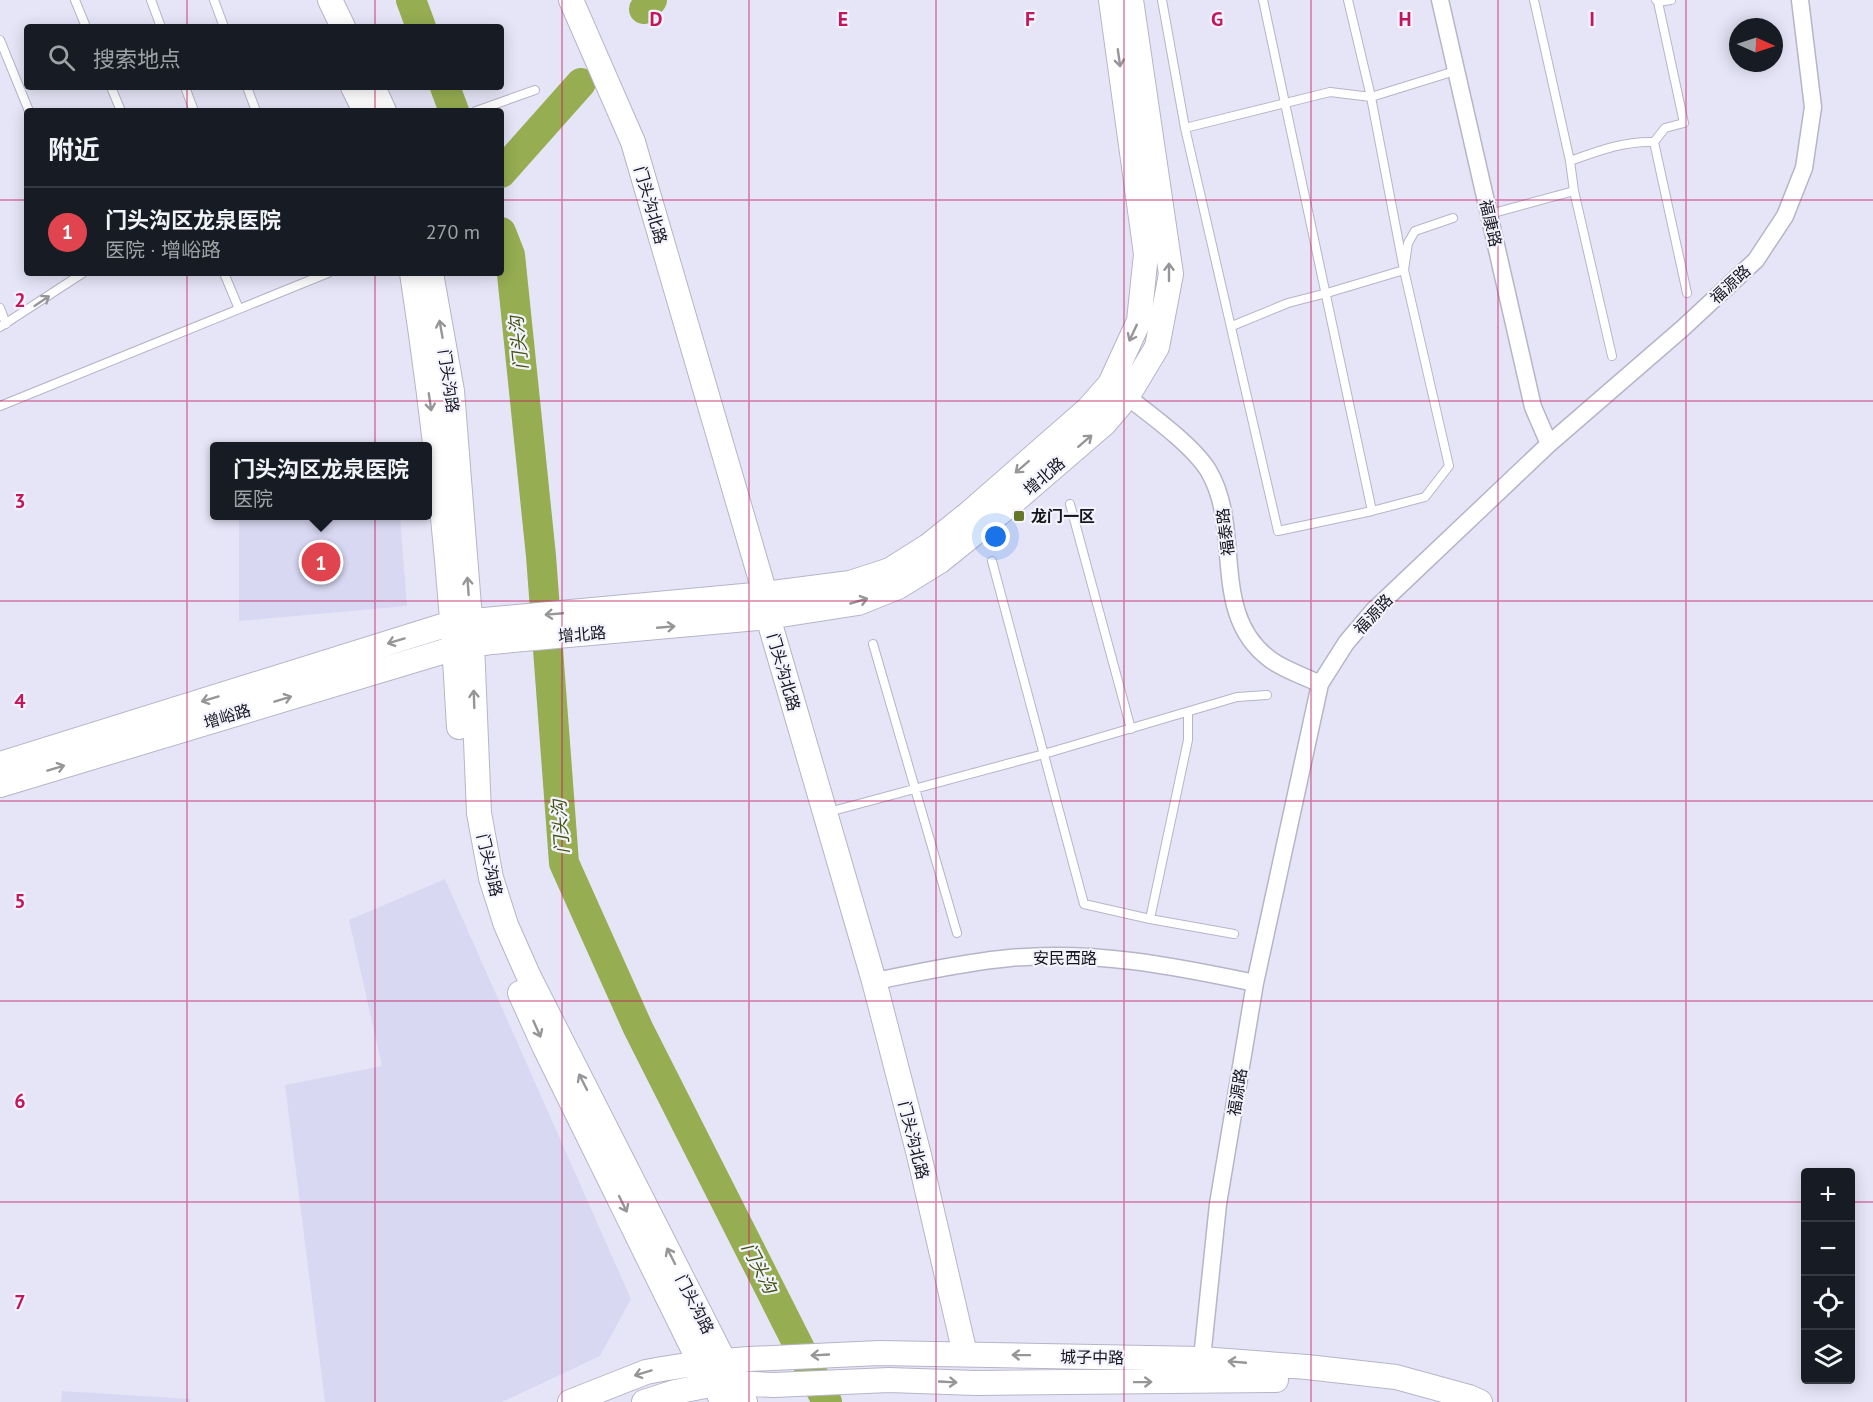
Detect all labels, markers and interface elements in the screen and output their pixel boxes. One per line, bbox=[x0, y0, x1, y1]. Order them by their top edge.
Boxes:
text: D bbox=[650, 6, 663, 32]
text: E bbox=[838, 6, 848, 32]
text: F bbox=[1025, 6, 1035, 32]
text: G bbox=[1211, 6, 1223, 32]
text: H bbox=[1398, 6, 1412, 32]
text: I bbox=[1589, 6, 1595, 32]
north arrow bbox=[1729, 18, 1783, 72]
search box bbox=[24, 24, 504, 90]
icon: search bbox=[45, 41, 78, 74]
text: 搜索地点 bbox=[93, 45, 181, 73]
one-way arrow bbox=[1113, 48, 1124, 67]
text: 附近 bbox=[48, 133, 100, 166]
street label: 门头沟北路 bbox=[630, 164, 672, 246]
street label: 福康路 bbox=[1476, 197, 1506, 249]
text: 门头沟区龙泉医院 bbox=[105, 206, 281, 234]
text: 1 bbox=[62, 219, 73, 245]
text: 270 m bbox=[426, 219, 480, 245]
text: 医院 · 增峪路 bbox=[105, 237, 221, 263]
street label: 福源路 bbox=[1706, 260, 1754, 308]
one-way arrow bbox=[1163, 263, 1175, 283]
text: 2 bbox=[14, 287, 26, 313]
one-way arrow bbox=[33, 294, 50, 306]
water label: 门头沟 bbox=[504, 313, 533, 371]
one-way arrow bbox=[435, 320, 446, 340]
one-way arrow bbox=[1127, 324, 1138, 342]
street label: 门头沟路 bbox=[435, 348, 463, 414]
one-way arrow bbox=[425, 392, 436, 412]
one-way arrow bbox=[1077, 434, 1092, 448]
popup bbox=[210, 442, 432, 520]
street label: 增北路 bbox=[1019, 453, 1069, 499]
text: 门头沟区龙泉医院 bbox=[233, 455, 409, 483]
one-way arrow bbox=[1015, 460, 1030, 474]
text: 医院 bbox=[233, 486, 273, 512]
text: 3 bbox=[14, 488, 26, 514]
place label: 龙门一区 bbox=[1031, 506, 1095, 526]
street label: 福泰路 bbox=[1212, 507, 1238, 557]
marker: 龙门一区 bbox=[1012, 509, 1026, 523]
your location bbox=[981, 522, 1010, 551]
pin: 1 bbox=[302, 540, 340, 584]
one-way arrow bbox=[462, 576, 473, 596]
street label: 福源路 bbox=[1349, 590, 1397, 638]
one-way arrow bbox=[849, 595, 868, 606]
one-way arrow bbox=[545, 609, 565, 620]
one-way arrow bbox=[656, 621, 676, 632]
street label: 增北路 bbox=[557, 622, 607, 646]
street label: 门头沟北路 bbox=[763, 631, 805, 713]
one-way arrow bbox=[387, 636, 406, 647]
text: 4 bbox=[14, 688, 26, 714]
one-way arrow bbox=[469, 689, 480, 709]
one-way arrow bbox=[273, 693, 292, 704]
one-way arrow bbox=[201, 694, 220, 705]
street label: 增峪路 bbox=[201, 699, 253, 733]
one-way arrow bbox=[46, 762, 65, 773]
water label: 门头沟 bbox=[547, 797, 574, 855]
street label: 门头沟路 bbox=[473, 832, 507, 898]
text: 5 bbox=[14, 888, 26, 914]
street label: 安民西路 bbox=[1033, 948, 1097, 968]
one-way arrow bbox=[532, 1020, 543, 1038]
street label: 福源路 bbox=[1223, 1067, 1251, 1117]
one-way arrow bbox=[577, 1074, 588, 1092]
text: 6 bbox=[14, 1088, 26, 1114]
street label: 门头沟北路 bbox=[895, 1099, 933, 1181]
map controls bbox=[1801, 1168, 1855, 1384]
button: + bbox=[1801, 1168, 1855, 1222]
one-way arrow bbox=[617, 1195, 629, 1213]
button: − bbox=[1801, 1222, 1855, 1276]
water label: 门头沟 bbox=[737, 1238, 783, 1299]
one-way arrow bbox=[665, 1248, 676, 1266]
street label: 门头沟路 bbox=[672, 1271, 718, 1337]
button: locate bbox=[1801, 1276, 1855, 1330]
text: 7 bbox=[14, 1289, 26, 1315]
button: layers bbox=[1801, 1330, 1855, 1384]
street label: 城子中路 bbox=[1060, 1346, 1124, 1368]
one-way arrow bbox=[1012, 1349, 1032, 1361]
one-way arrow bbox=[811, 1350, 831, 1361]
one-way arrow bbox=[1228, 1356, 1248, 1367]
one-way arrow bbox=[634, 1368, 653, 1379]
one-way arrow bbox=[1132, 1376, 1152, 1388]
one-way arrow bbox=[937, 1377, 957, 1388]

